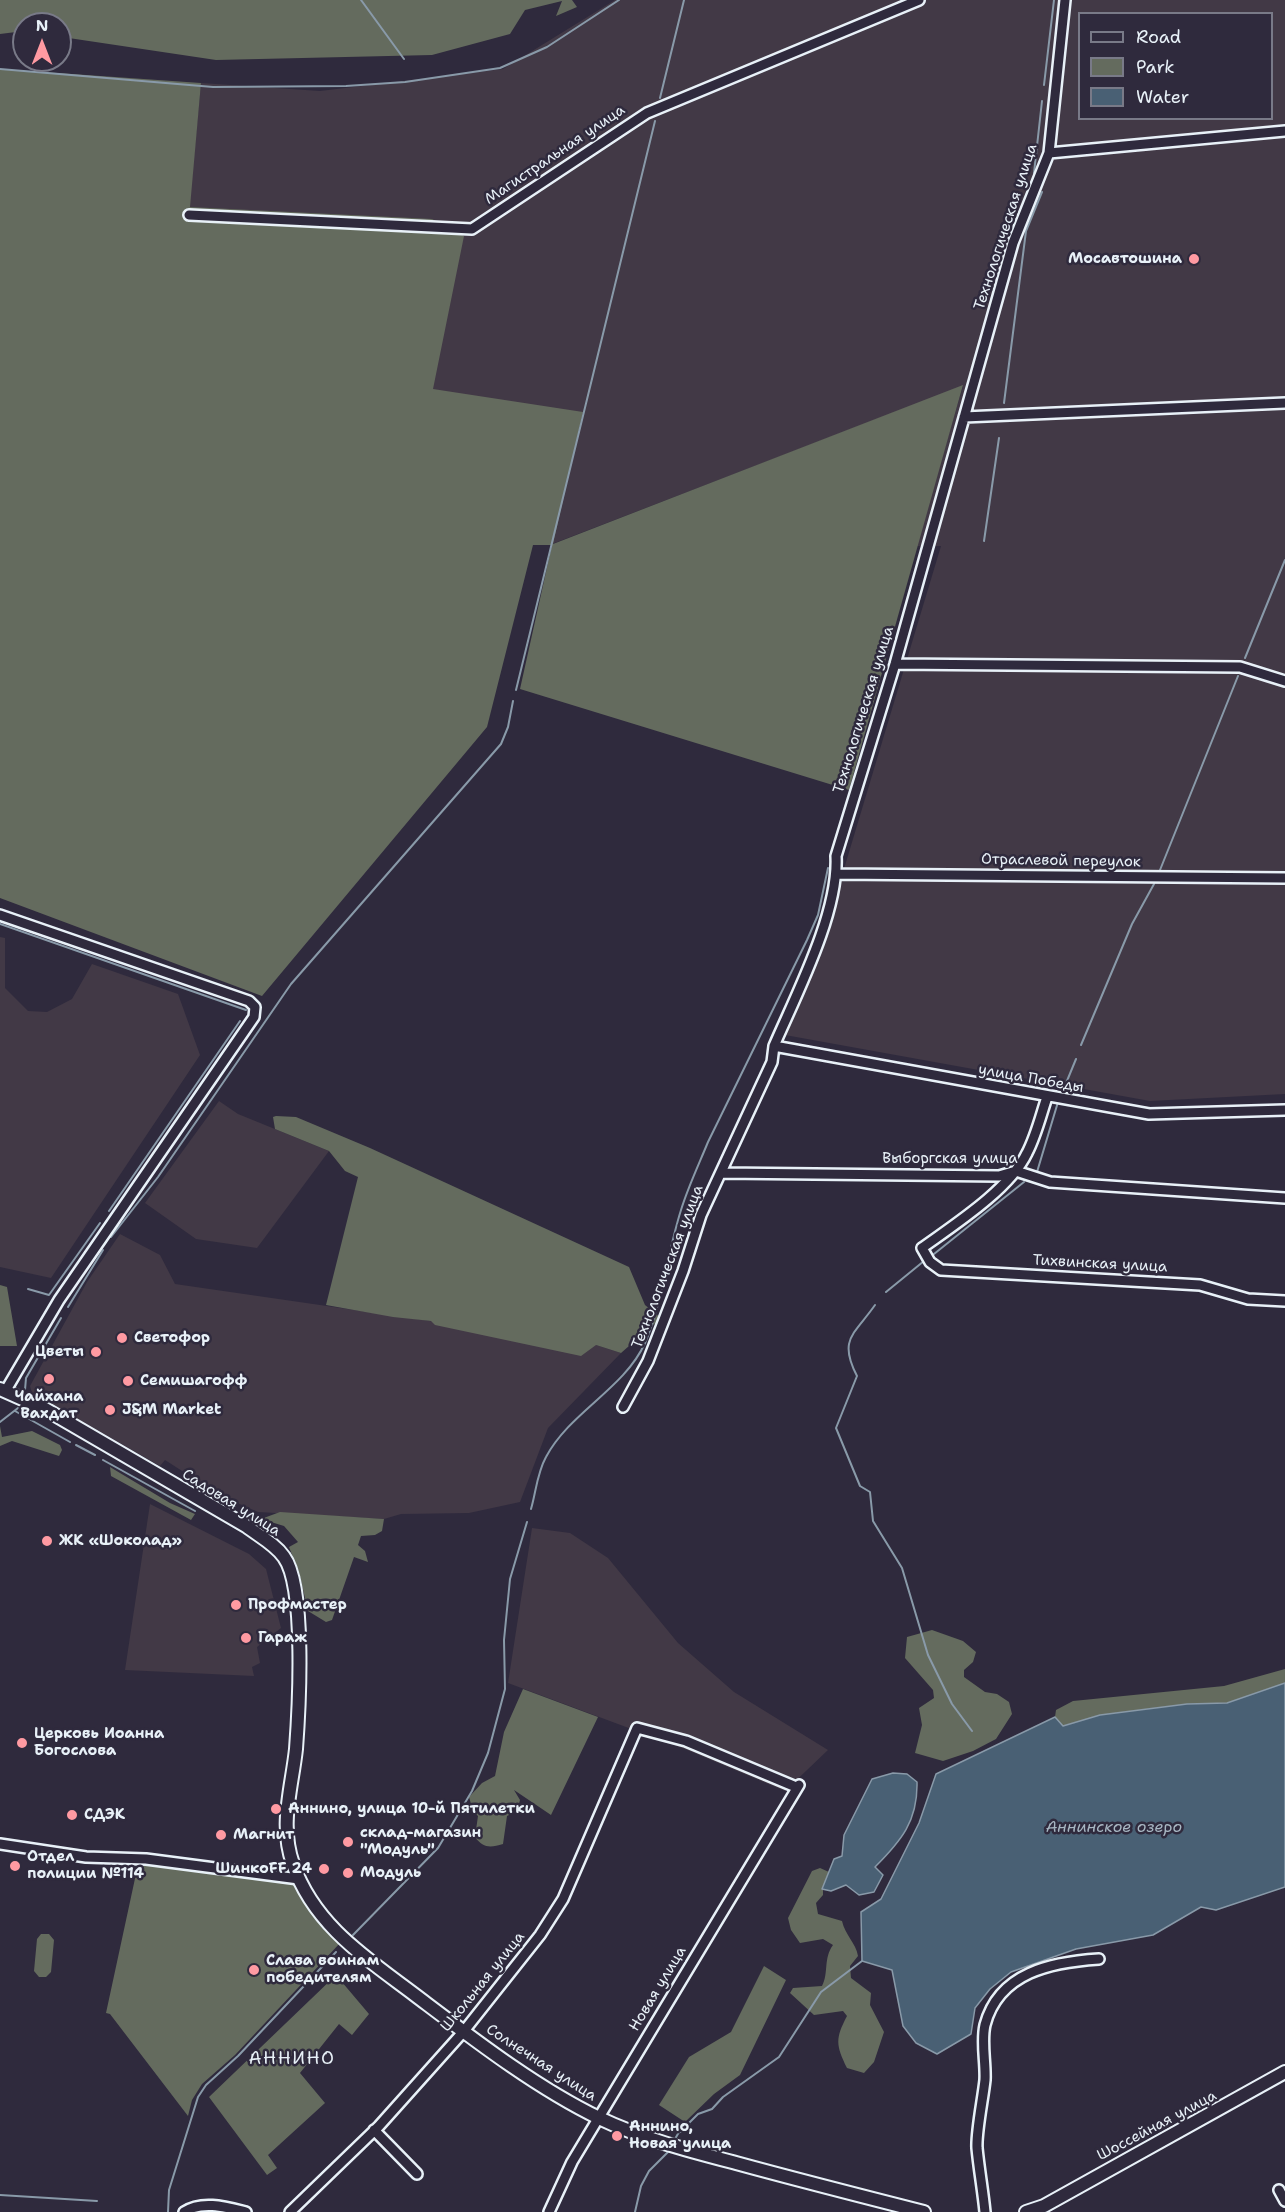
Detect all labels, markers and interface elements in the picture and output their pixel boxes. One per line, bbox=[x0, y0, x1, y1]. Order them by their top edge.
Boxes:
north arrow bbox=[12, 12, 72, 72]
legend bbox=[1078, 12, 1273, 120]
text: N bbox=[36, 15, 48, 36]
text: Road bbox=[1136, 25, 1181, 49]
text: Park bbox=[1136, 55, 1175, 79]
text: Water bbox=[1136, 85, 1189, 109]
street label: Магистральная улица bbox=[482, 101, 628, 209]
street label: Технологическая улица bbox=[971, 142, 1041, 312]
place label: Мосавтошина bbox=[1068, 250, 1182, 268]
marker: Мосавтошина bbox=[1187, 252, 1201, 266]
street label: Технологическая улица bbox=[830, 624, 898, 796]
street label: Отраслевой переулок bbox=[981, 851, 1141, 871]
street label: улица Победы bbox=[977, 1061, 1085, 1097]
street label: Выборгская улица bbox=[882, 1150, 1018, 1168]
street label: Технологическая улица bbox=[628, 1183, 708, 1351]
street label: Тихвинская улица bbox=[1032, 1251, 1168, 1277]
place label: Светофор bbox=[134, 1329, 210, 1347]
marker: Светофор bbox=[115, 1331, 129, 1345]
place label: Цветы bbox=[35, 1343, 84, 1361]
marker: Цветы bbox=[89, 1345, 103, 1359]
marker: Чайхана Вахдат bbox=[42, 1372, 56, 1386]
place label: Семишагофф bbox=[140, 1372, 247, 1390]
marker: Семишагофф bbox=[121, 1374, 135, 1388]
place label: Чайхана Вахдат bbox=[14, 1388, 84, 1423]
place label: J&M Market bbox=[122, 1401, 221, 1419]
marker: J&M Market bbox=[103, 1403, 117, 1417]
street label: Садовая улица bbox=[178, 1466, 284, 1540]
place label: ЖК «Шоколад» bbox=[59, 1532, 182, 1550]
marker: ЖК «Шоколад» bbox=[40, 1534, 54, 1548]
place label: Профмастер bbox=[248, 1596, 347, 1614]
marker: Профмастер bbox=[229, 1598, 243, 1612]
place label: Гараж bbox=[258, 1629, 307, 1647]
marker: Гараж bbox=[239, 1631, 253, 1645]
place label: Церковь Иоанна Богослова bbox=[34, 1725, 164, 1760]
marker: Церковь Иоанна Богослова bbox=[15, 1736, 29, 1750]
place label: Аннино, улица 10-й Пятилетки bbox=[288, 1800, 535, 1818]
marker: Аннино, улица 10-й Пятилетки bbox=[269, 1802, 283, 1816]
place label: СДЭК bbox=[84, 1806, 125, 1824]
marker: СДЭК bbox=[65, 1808, 79, 1822]
water label: Аннинское озеро bbox=[1046, 1818, 1182, 1838]
place label: склад-магазин "Модуль" bbox=[360, 1824, 481, 1859]
place label: Магнит bbox=[233, 1826, 294, 1844]
marker: Магнит bbox=[214, 1828, 228, 1842]
marker: склад-магазин "Модуль" bbox=[341, 1835, 355, 1849]
place label: Отдел полиции №114 bbox=[27, 1848, 144, 1883]
marker: Отдел полиции №114 bbox=[8, 1859, 22, 1873]
place label: ШинкоFF 24 bbox=[216, 1860, 312, 1878]
marker: ШинкоFF 24 bbox=[317, 1862, 331, 1876]
place label: Модуль bbox=[360, 1864, 421, 1882]
marker: Модуль bbox=[341, 1866, 355, 1880]
street label: Школьная улица bbox=[437, 1928, 529, 2036]
street label: Новая улица bbox=[626, 1943, 690, 2035]
place label: Слава воинам победителям bbox=[266, 1952, 379, 1987]
marker: Слава воинам победителям bbox=[247, 1963, 261, 1977]
street label: Солнечная улица bbox=[482, 2021, 600, 2105]
district label: АННИНО bbox=[248, 2048, 336, 2070]
street label: Шоссейная улица bbox=[1094, 2087, 1220, 2165]
place label: Аннино, Новая улица bbox=[629, 2118, 731, 2153]
marker: Аннино, Новая улица bbox=[610, 2129, 624, 2143]

